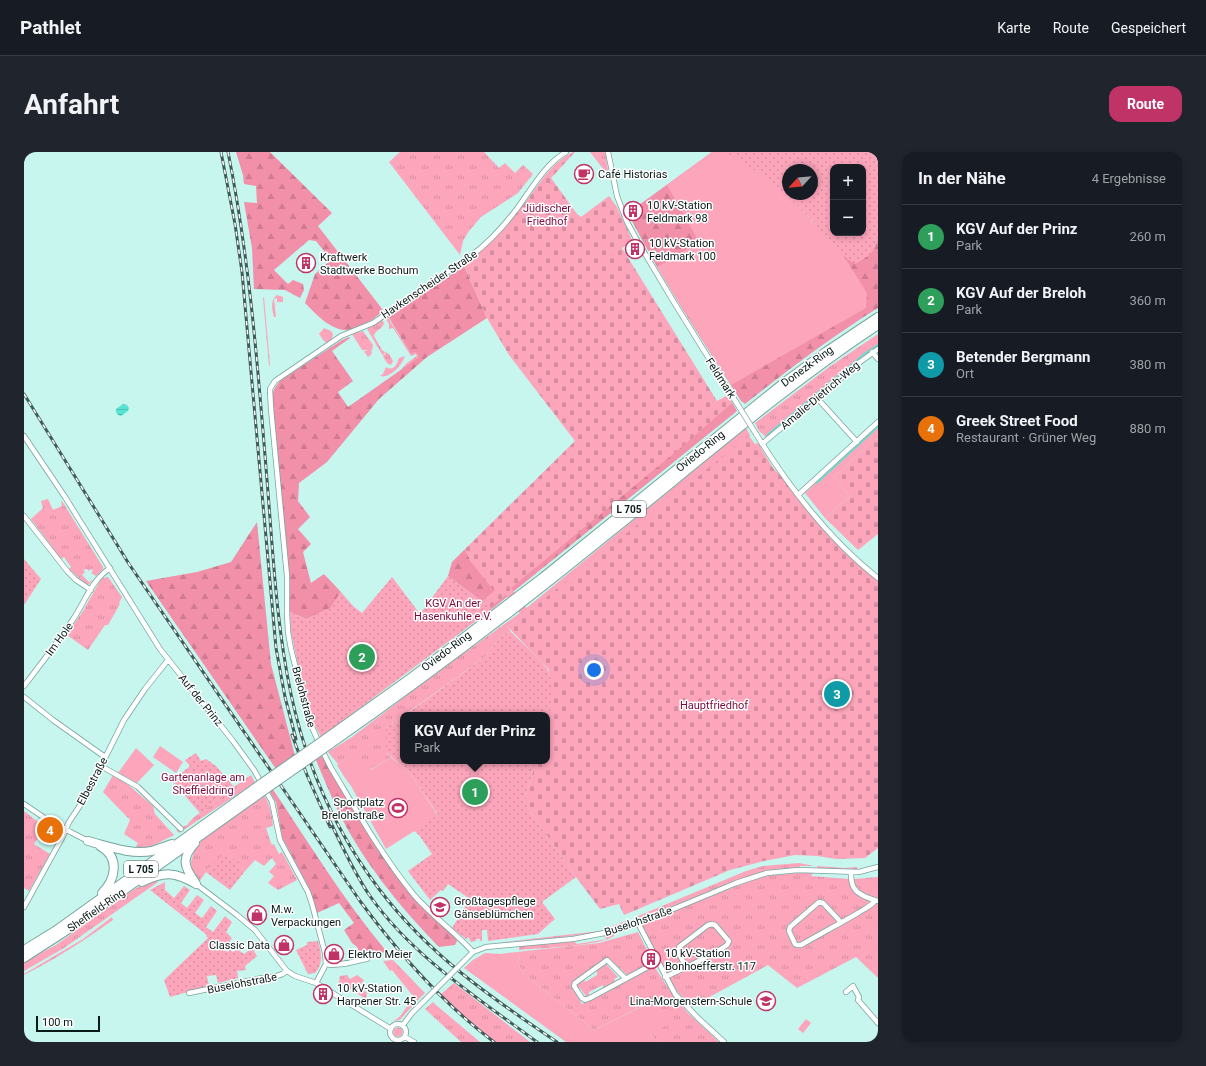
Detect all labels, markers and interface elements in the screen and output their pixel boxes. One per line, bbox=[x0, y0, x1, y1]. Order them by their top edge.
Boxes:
text: Pathlet bbox=[20, 16, 81, 39]
text: Karte bbox=[997, 20, 1031, 36]
text: Route bbox=[1053, 20, 1089, 36]
text: Gespeichert bbox=[1111, 20, 1186, 36]
button: Route bbox=[1109, 86, 1182, 122]
text: Anfahrt bbox=[24, 88, 119, 121]
cafe icon: Café Historias bbox=[573, 163, 595, 185]
north arrow bbox=[782, 164, 818, 200]
map controls bbox=[830, 164, 866, 236]
button: + bbox=[830, 164, 866, 200]
place label: Café Historias bbox=[598, 168, 668, 181]
text: In der Nähe bbox=[918, 168, 1006, 188]
text: 4 Ergebnisse bbox=[1092, 171, 1166, 186]
place label: 10 kV-Station Feldmark 98 bbox=[647, 199, 712, 225]
building icon: 10 kV-Station Feldmark 98 bbox=[622, 200, 644, 222]
button: − bbox=[830, 200, 866, 236]
park label: Jüdischer Friedhof bbox=[523, 202, 571, 228]
text: KGV Auf der Prinz bbox=[956, 220, 1078, 238]
text: 1 bbox=[927, 229, 935, 244]
text: 260 m bbox=[1129, 229, 1166, 244]
place label: 10 kV-Station Feldmark 100 bbox=[649, 237, 716, 263]
building icon: 10 kV-Station Feldmark 100 bbox=[624, 238, 646, 260]
text: Park bbox=[956, 238, 982, 253]
street label: Havkenscheider Straße bbox=[379, 247, 480, 321]
place label: Kraftwerk Stadtwerke Bochum bbox=[320, 251, 418, 277]
building icon: Kraftwerk Stadtwerke Bochum bbox=[295, 252, 317, 274]
text: KGV Auf der Breloh bbox=[956, 284, 1086, 302]
text: 2 bbox=[927, 293, 935, 308]
text: 360 m bbox=[1129, 293, 1166, 308]
text: Park bbox=[956, 302, 982, 317]
street label: Donezk-Ring bbox=[779, 343, 836, 390]
text: Betender Bergmann bbox=[956, 348, 1090, 366]
street label: Feldmark bbox=[703, 356, 739, 401]
text: 3 bbox=[927, 357, 935, 372]
text: 380 m bbox=[1129, 357, 1166, 372]
street label: Amalie-Dietrich-Weg bbox=[778, 359, 863, 432]
text: Ort bbox=[956, 366, 974, 381]
text: Greek Street Food bbox=[956, 412, 1078, 430]
text: 4 bbox=[927, 421, 935, 436]
text: 880 m bbox=[1129, 421, 1166, 436]
street label: Oviedo-Ring bbox=[673, 428, 727, 475]
text: Restaurant · Grüner Weg bbox=[956, 430, 1096, 445]
road number: L 705 bbox=[612, 501, 646, 517]
park label: KGV An der Hasenkuhle e.V. bbox=[414, 597, 492, 623]
street label: Im Hole bbox=[43, 620, 76, 658]
street label: Oviedo-Ring bbox=[419, 629, 474, 674]
pin: 2 bbox=[349, 642, 375, 672]
your location bbox=[584, 660, 604, 680]
street label: Brelohstraße bbox=[289, 665, 318, 729]
street label: Auf der Prinz bbox=[176, 672, 226, 729]
pin: 3 bbox=[824, 679, 850, 709]
park label: Hauptfriedhof bbox=[680, 699, 748, 712]
popup bbox=[400, 712, 550, 764]
text: KGV Auf der Prinz bbox=[414, 722, 536, 740]
text: Park bbox=[414, 740, 440, 755]
street label: Elbestraße bbox=[74, 755, 110, 807]
park label: Gartenanlage am Sheffieldring bbox=[161, 771, 245, 797]
pin: 1 bbox=[462, 777, 488, 807]
place label: Sportplatz Brelohstraße bbox=[322, 796, 385, 822]
sports icon: Sportplatz Brelohstraße bbox=[387, 797, 409, 819]
pin: 4 bbox=[37, 815, 63, 845]
road number: L 705 bbox=[124, 861, 158, 877]
street label: Sheffield-Ring bbox=[65, 886, 128, 935]
place label: Großtagespflege Gänseblümchen bbox=[454, 895, 536, 921]
school or university icon: Großtagespflege Gänseblümchen bbox=[429, 896, 451, 918]
place label: M.w. Verpackungen bbox=[271, 903, 341, 929]
shop icon: M.w. Verpackungen bbox=[246, 904, 268, 926]
street label: Buselohstraße bbox=[603, 904, 674, 939]
shop icon: Classic Data bbox=[273, 934, 295, 956]
place label: Classic Data bbox=[209, 939, 270, 952]
shop icon: Elektro Meier bbox=[323, 943, 345, 965]
place label: 10 kV-Station Bonhoefferstr. 117 bbox=[665, 947, 756, 973]
place label: Elektro Meier bbox=[348, 948, 413, 961]
building icon: 10 kV-Station Bonhoefferstr. 117 bbox=[640, 948, 662, 970]
street label: Buselohstraße bbox=[206, 970, 278, 997]
place label: 10 kV-Station Harpener Str. 45 bbox=[337, 982, 416, 1008]
building icon: 10 kV-Station Harpener Str. 45 bbox=[312, 983, 334, 1005]
school or university icon: Lina-Morgenstern-Schule bbox=[755, 990, 777, 1012]
place label: Lina-Morgenstern-Schule bbox=[630, 995, 752, 1008]
scale bar bbox=[36, 1014, 100, 1033]
text: 100 m bbox=[42, 1016, 73, 1029]

